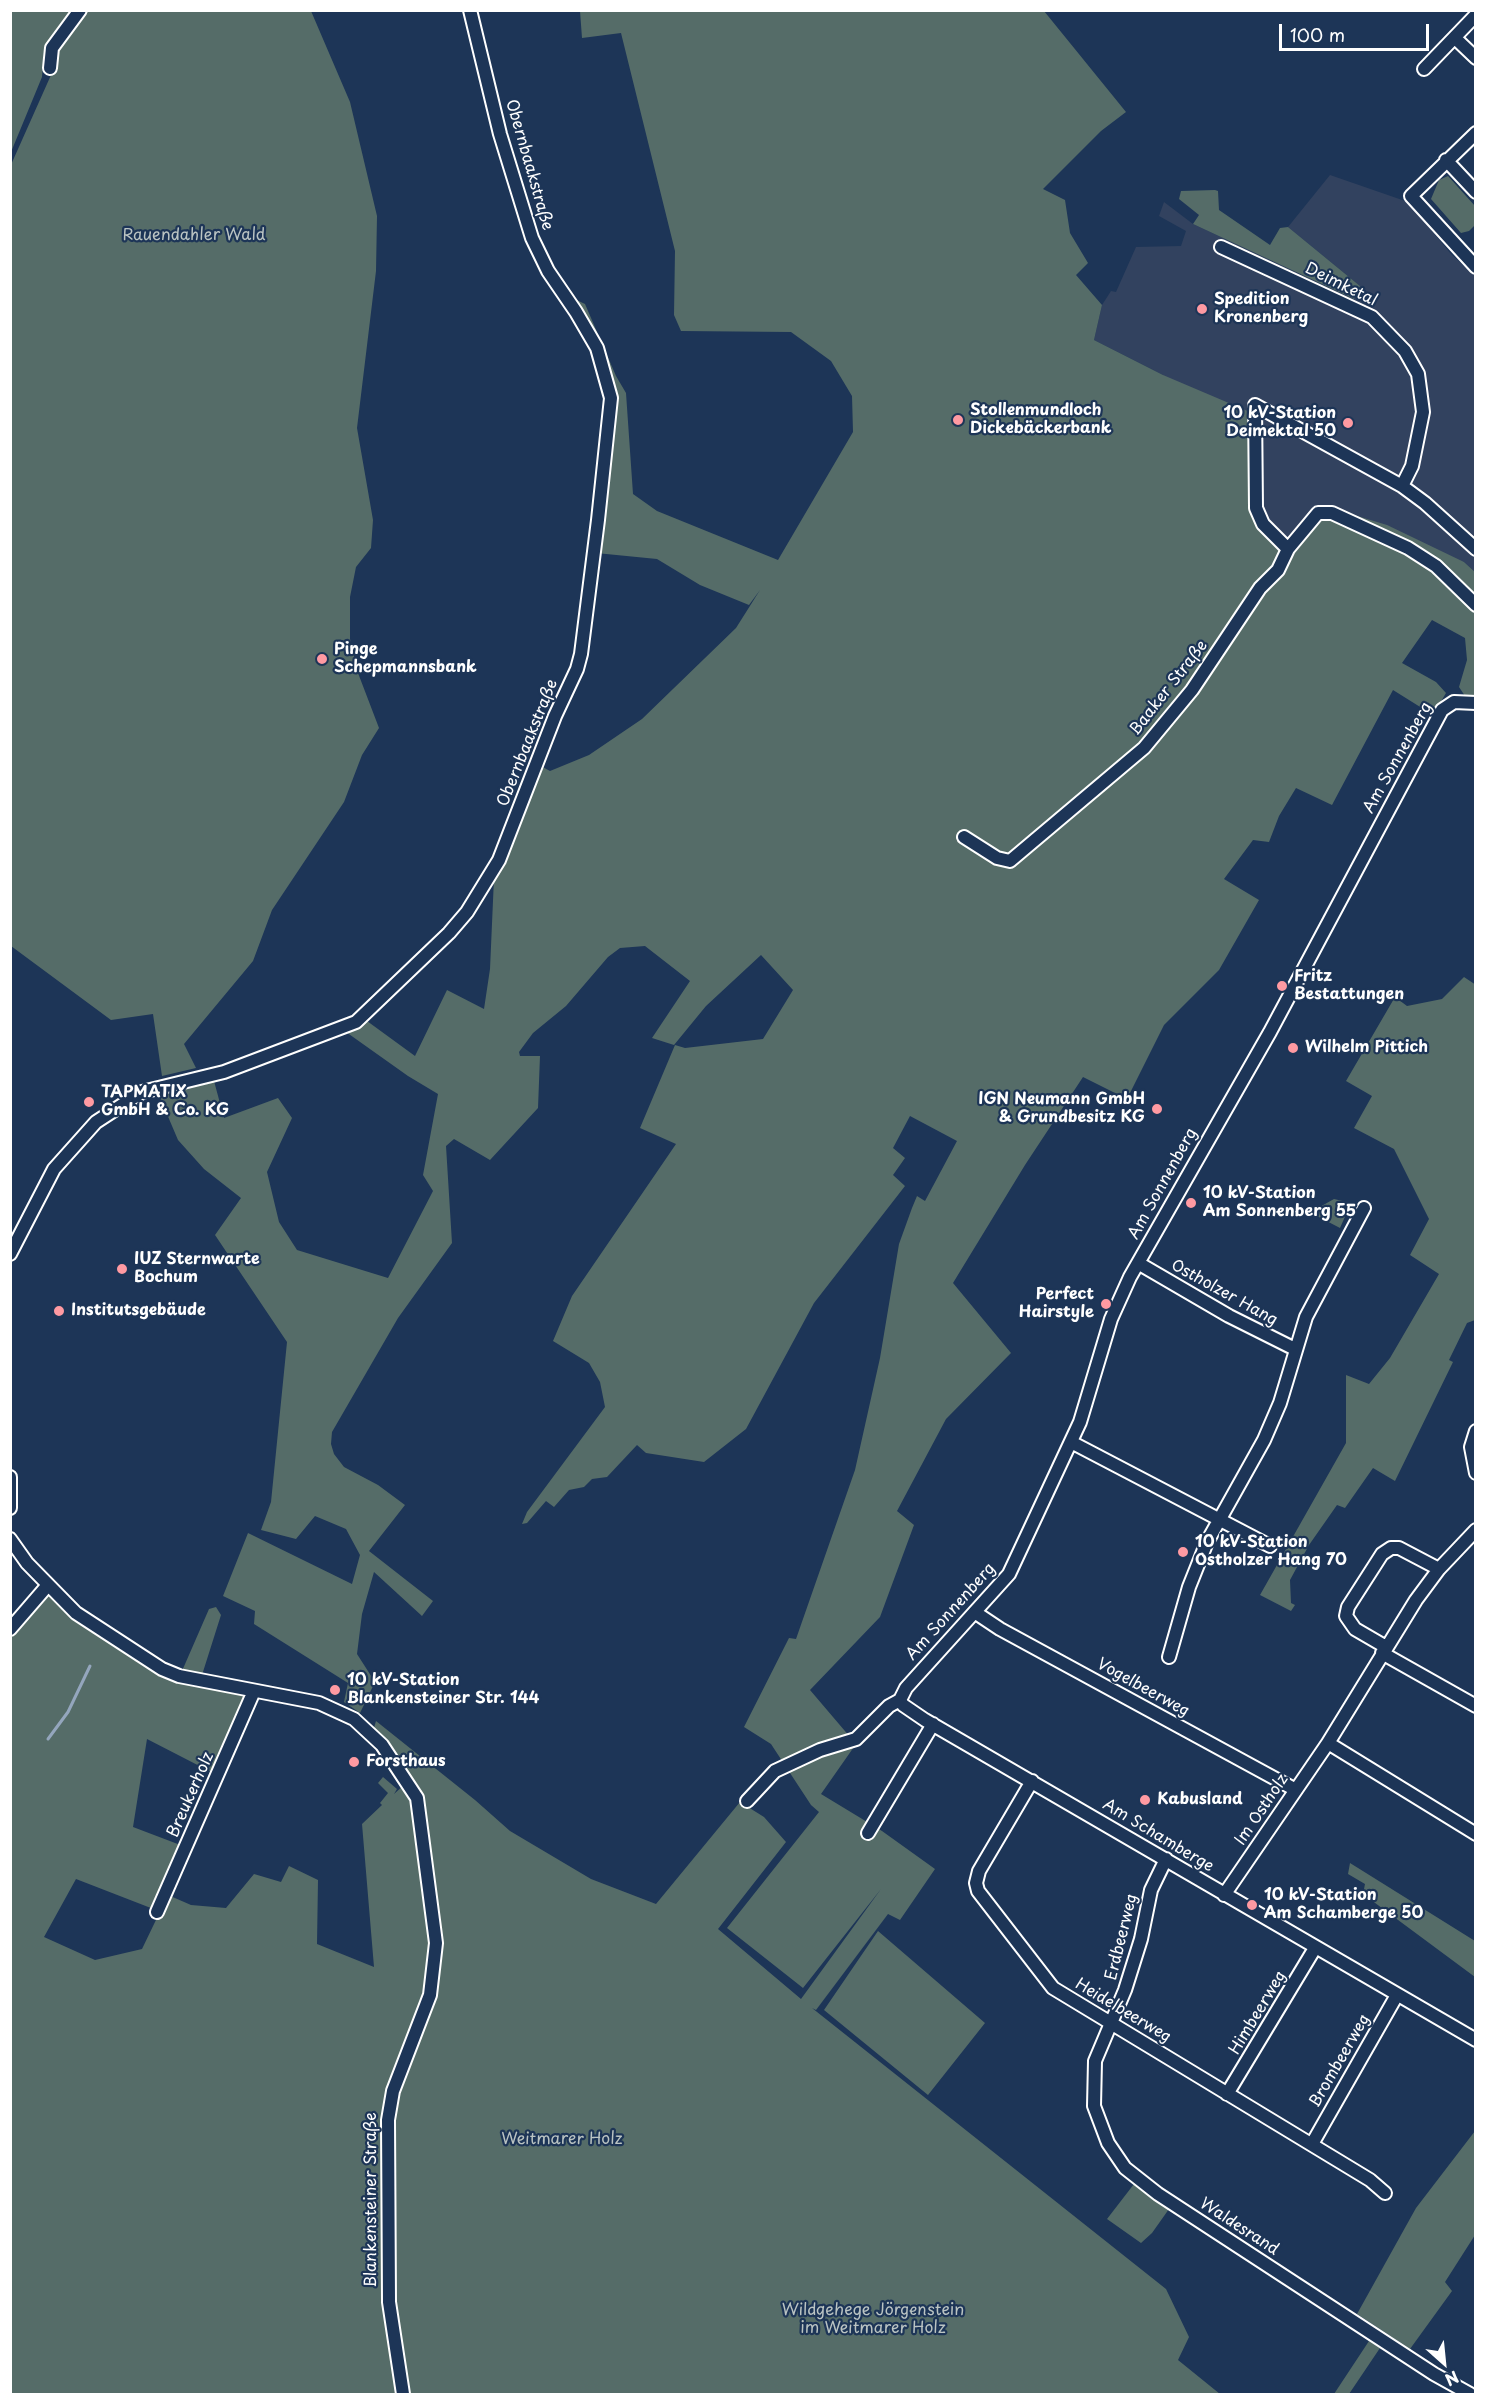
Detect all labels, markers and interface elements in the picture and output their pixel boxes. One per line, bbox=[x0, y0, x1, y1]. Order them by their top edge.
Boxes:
scale bar bbox=[1282, 12, 1432, 50]
text: 100 m bbox=[1290, 21, 1345, 48]
street label: Obernbaakstraße bbox=[501, 97, 557, 233]
park label: Rauendahler Wald bbox=[122, 226, 266, 246]
street label: Deimketal bbox=[1302, 259, 1380, 311]
place label: Spedition Kronenberg bbox=[1214, 290, 1308, 328]
marker: Spedition Kronenberg bbox=[1195, 302, 1209, 316]
place label: Stollenmundloch Dickebäckerbank bbox=[970, 401, 1111, 439]
place label: 10 kV-Station Deimektal 50 bbox=[1223, 404, 1336, 442]
marker: Stollenmundloch Dickebäckerbank bbox=[951, 413, 965, 427]
marker: 10 kV-Station Deimektal 50 bbox=[1341, 416, 1355, 430]
street label: Baaker Straße bbox=[1126, 637, 1212, 739]
place label: Pinge Schepmannsbank bbox=[334, 640, 477, 678]
marker: Pinge Schepmannsbank bbox=[315, 652, 329, 666]
street label: Obernbaakstraße bbox=[494, 677, 562, 809]
street label: Am Sonnenberg bbox=[1360, 699, 1436, 817]
place label: Fritz Bestattungen bbox=[1294, 967, 1404, 1005]
marker: Fritz Bestattungen bbox=[1275, 979, 1289, 993]
place label: Wilhelm Pittich bbox=[1305, 1038, 1428, 1058]
marker: Wilhelm Pittich bbox=[1286, 1041, 1300, 1055]
place label: TAPMATIX GmbH & Co. KG bbox=[101, 1083, 229, 1121]
place label: IGN Neumann GmbH & Grundbesitz KG bbox=[978, 1090, 1145, 1128]
marker: TAPMATIX GmbH & Co. KG bbox=[82, 1095, 96, 1109]
marker: IGN Neumann GmbH & Grundbesitz KG bbox=[1150, 1102, 1164, 1116]
street label: Am Sonnenberg bbox=[1125, 1125, 1201, 1243]
place label: 10 kV-Station Am Sonnenberg 55 bbox=[1203, 1184, 1356, 1222]
marker: 10 kV-Station Am Sonnenberg 55 bbox=[1184, 1196, 1198, 1210]
place label: IUZ Sternwarte Bochum bbox=[134, 1250, 260, 1288]
street label: Ostholzer Hang bbox=[1167, 1256, 1281, 1330]
marker: IUZ Sternwarte Bochum bbox=[115, 1262, 129, 1276]
place label: Perfect Hairstyle bbox=[1019, 1285, 1094, 1323]
marker: Perfect Hairstyle bbox=[1099, 1297, 1113, 1311]
place label: Institutsgebäude bbox=[71, 1301, 206, 1321]
marker: Institutsgebäude bbox=[52, 1304, 66, 1318]
place label: 10 kV-Station Ostholzer Hang 70 bbox=[1195, 1533, 1347, 1571]
marker: 10 kV-Station Ostholzer Hang 70 bbox=[1176, 1545, 1190, 1559]
street label: Am Sonnenberg bbox=[902, 1560, 1000, 1664]
street label: Vogelbeerweg bbox=[1093, 1655, 1193, 1721]
place label: 10 kV-Station Blankensteiner Str. 144 bbox=[347, 1671, 539, 1709]
marker: 10 kV-Station Blankensteiner Str. 144 bbox=[328, 1683, 342, 1697]
street label: Breukerholz bbox=[164, 1749, 218, 1841]
place label: Forsthaus bbox=[366, 1752, 446, 1772]
marker: Forsthaus bbox=[347, 1755, 361, 1769]
street label: Im Ostholz bbox=[1231, 1771, 1293, 1849]
place label: Kabusland bbox=[1157, 1790, 1243, 1810]
marker: Kabusland bbox=[1138, 1793, 1152, 1807]
street label: Am Schamberge bbox=[1099, 1795, 1217, 1877]
place label: 10 kV-Station Am Schamberge 50 bbox=[1264, 1886, 1423, 1924]
street label: Erdbeerweg bbox=[1102, 1892, 1142, 1982]
marker: 10 kV-Station Am Schamberge 50 bbox=[1245, 1898, 1259, 1912]
street label: Himbeerweg bbox=[1225, 1967, 1291, 2059]
street label: Heidelbeerweg bbox=[1072, 1975, 1174, 2047]
street label: Brombeerweg bbox=[1306, 2011, 1374, 2111]
street label: Blankensteiner Straße bbox=[362, 2112, 382, 2288]
park label: Weitmarer Holz bbox=[501, 2130, 623, 2150]
street label: Waldesrand bbox=[1196, 2194, 1282, 2260]
park label: Wildgehege Jörgenstein im Weitmarer Holz bbox=[782, 2301, 964, 2339]
north arrow bbox=[1414, 2333, 1474, 2393]
text: N bbox=[1441, 2365, 1463, 2393]

